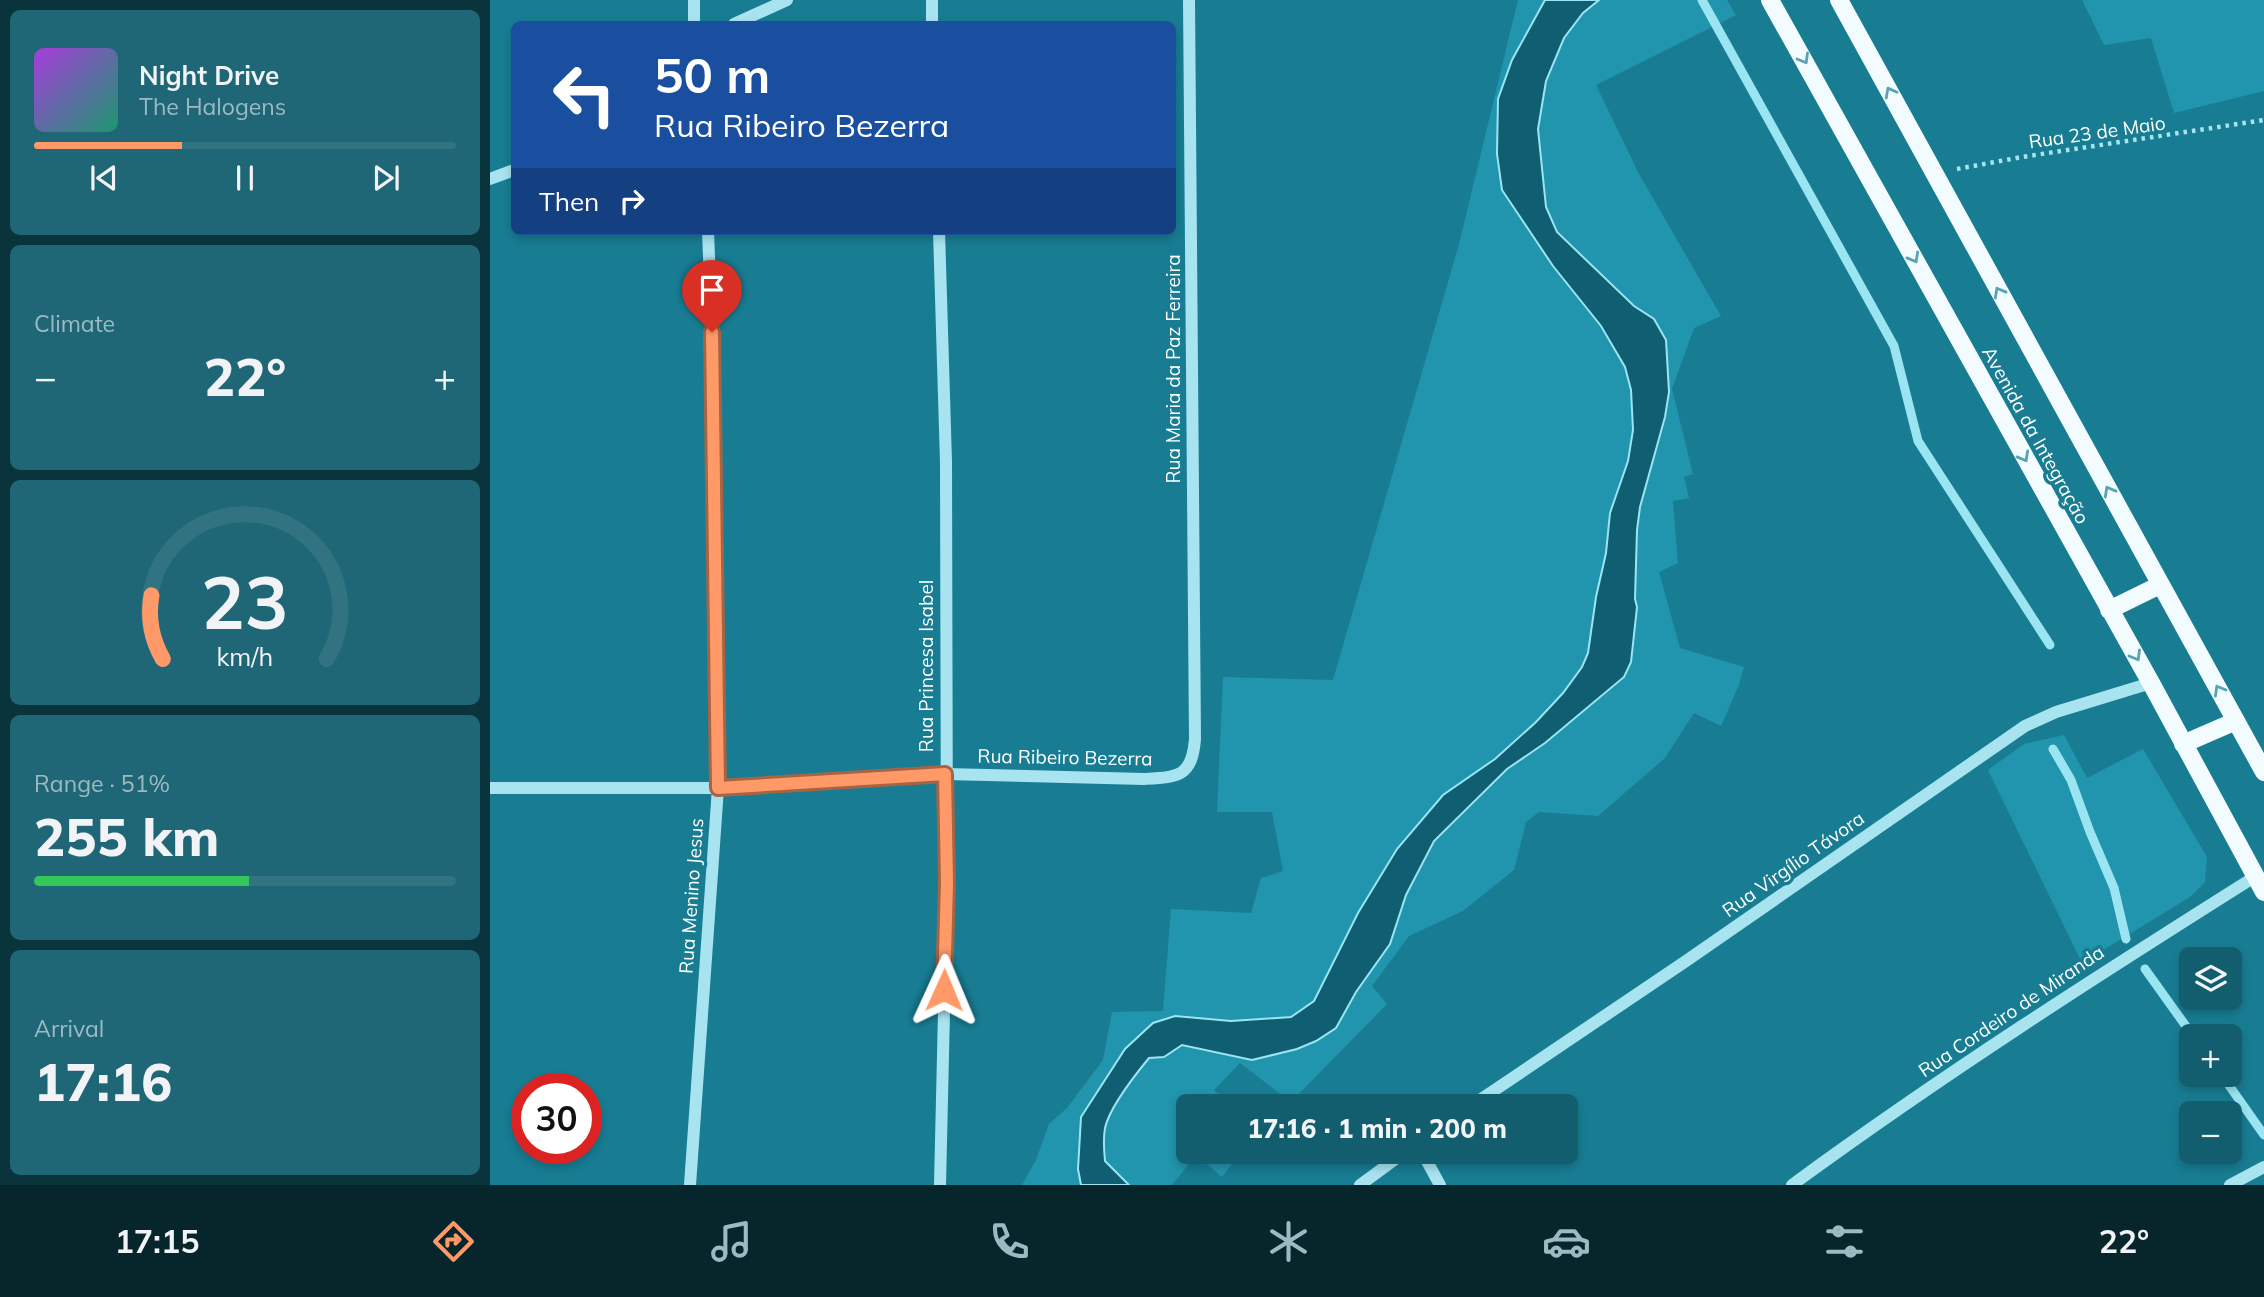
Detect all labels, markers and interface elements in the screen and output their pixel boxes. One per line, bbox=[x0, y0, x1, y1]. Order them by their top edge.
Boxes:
text: 50 m bbox=[654, 44, 770, 105]
icon: left bbox=[539, 49, 630, 140]
one-way arrow bbox=[1796, 52, 1809, 65]
text: Night Drive bbox=[139, 59, 279, 92]
one-way arrow bbox=[1885, 87, 1899, 100]
text: The Halogens bbox=[139, 92, 286, 121]
text: Rua Ribeiro Bezerra bbox=[654, 105, 949, 145]
street label: Rua 23 de Maio bbox=[2027, 111, 2167, 153]
icon: previous bbox=[85, 159, 123, 197]
icon: pause bbox=[226, 159, 264, 197]
icon: next bbox=[367, 159, 405, 197]
icon: right bbox=[613, 182, 651, 220]
text: Then bbox=[539, 185, 599, 218]
one-way arrow bbox=[1906, 251, 1919, 264]
street label: Rua Maria da Paz Ferreira bbox=[1161, 254, 1185, 484]
pin bbox=[682, 260, 742, 332]
icon: arrive bbox=[693, 271, 731, 309]
one-way arrow bbox=[1994, 287, 2007, 299]
text: Climate bbox=[34, 309, 115, 338]
street label: Avenida da Integração bbox=[1977, 342, 2095, 528]
text: 22° bbox=[204, 344, 286, 409]
text: − bbox=[34, 353, 57, 401]
text: + bbox=[433, 353, 456, 401]
one-way arrow bbox=[2016, 450, 2029, 463]
one-way arrow bbox=[2104, 486, 2117, 499]
text: 23 bbox=[201, 556, 289, 647]
street label: Rua Princesa Isabel bbox=[914, 580, 938, 752]
text: km/h bbox=[217, 640, 273, 671]
one-way arrow bbox=[2128, 648, 2141, 661]
one-way arrow bbox=[2214, 685, 2227, 698]
street label: Rua Ribeiro Bezerra bbox=[977, 743, 1153, 771]
text: Range · 51% bbox=[34, 769, 170, 798]
text: 255 km bbox=[34, 804, 219, 869]
street label: Rua Virgílio Távora bbox=[1717, 806, 1869, 922]
street label: Rua Menino Jesus bbox=[674, 817, 708, 975]
street label: Rua Cordeiro de Miranda bbox=[1914, 940, 2108, 1082]
map controls bbox=[2179, 947, 2242, 1164]
button: layers bbox=[2179, 947, 2242, 1010]
position arrow bbox=[907, 953, 981, 1027]
text: Arrival bbox=[34, 1014, 104, 1043]
button: + bbox=[2179, 1024, 2242, 1087]
text: 17:16 bbox=[34, 1049, 172, 1114]
speed limit sign: 30 bbox=[511, 1073, 602, 1164]
button: − bbox=[2179, 1101, 2242, 1164]
text: 17:16 · 1 min · 200 m bbox=[1247, 1112, 1507, 1145]
icon: directions bbox=[429, 1217, 478, 1266]
icon: music bbox=[707, 1217, 756, 1266]
icon: phone bbox=[985, 1217, 1034, 1266]
icon: climate bbox=[1264, 1217, 1313, 1266]
icon: car bbox=[1542, 1217, 1591, 1266]
icon: filters bbox=[1820, 1217, 1869, 1266]
text: 17:15 bbox=[115, 1221, 199, 1261]
text: 22° bbox=[2099, 1221, 2149, 1261]

